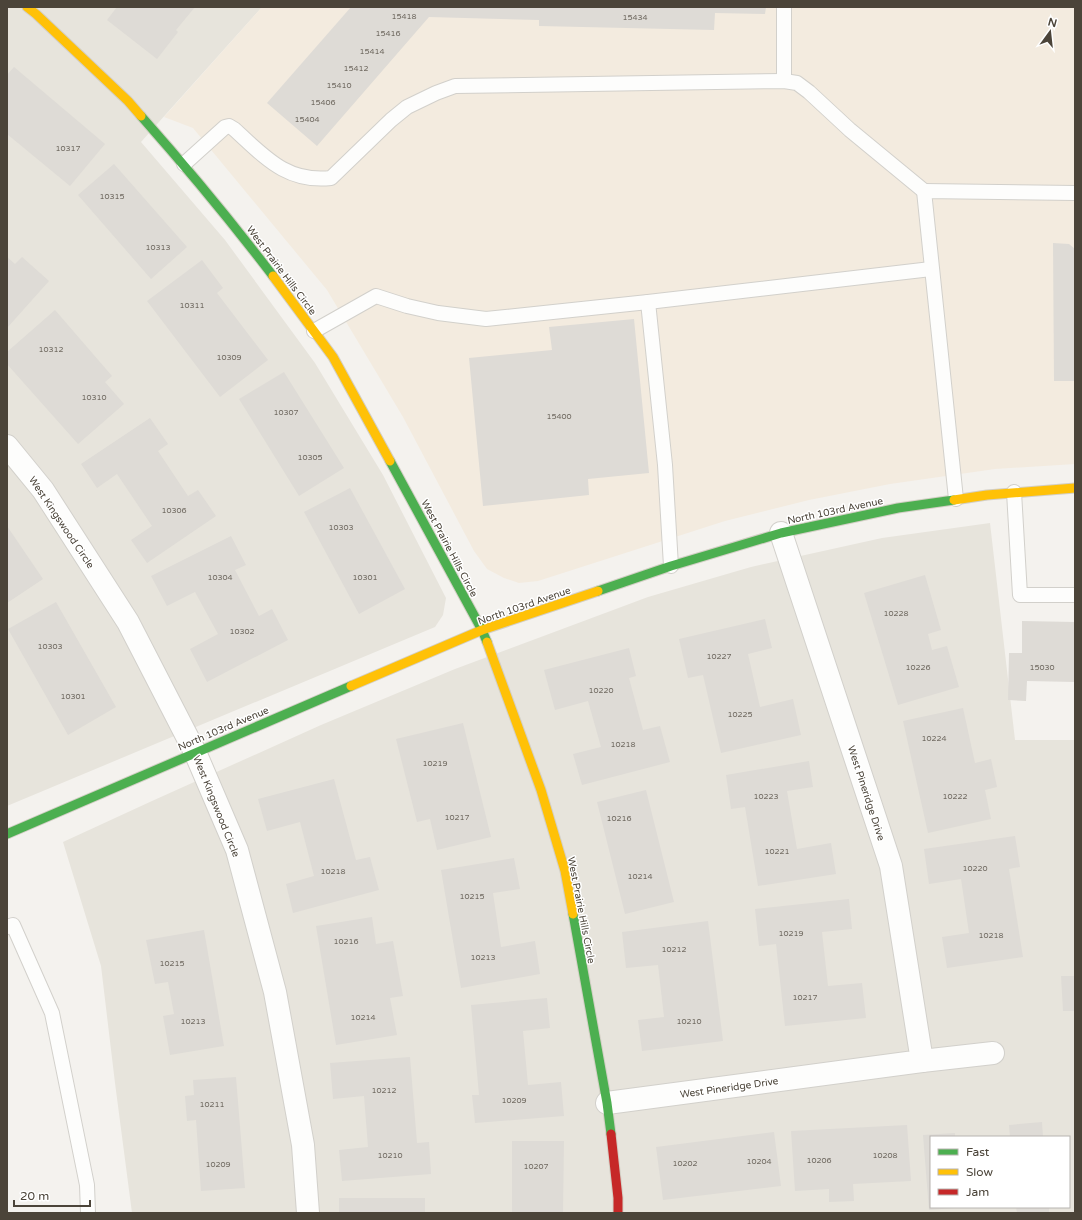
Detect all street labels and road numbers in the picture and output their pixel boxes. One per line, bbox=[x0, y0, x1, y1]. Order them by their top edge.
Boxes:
street label: West Prairie Hills Circle bbox=[244, 224, 319, 318]
street label: West Kingswood Circle bbox=[26, 474, 97, 571]
street label: North 103rd Avenue bbox=[786, 495, 884, 527]
street label: West Prairie Hills Circle bbox=[418, 498, 480, 600]
street label: North 103rd Avenue bbox=[476, 584, 573, 627]
street label: North 103rd Avenue bbox=[176, 704, 271, 753]
street label: West Pineridge Drive bbox=[845, 744, 887, 843]
street label: West Kingswood Circle bbox=[190, 754, 242, 859]
street label: West Prairie Hills Circle bbox=[565, 856, 597, 965]
street label: West Pineridge Drive bbox=[679, 1075, 779, 1101]

